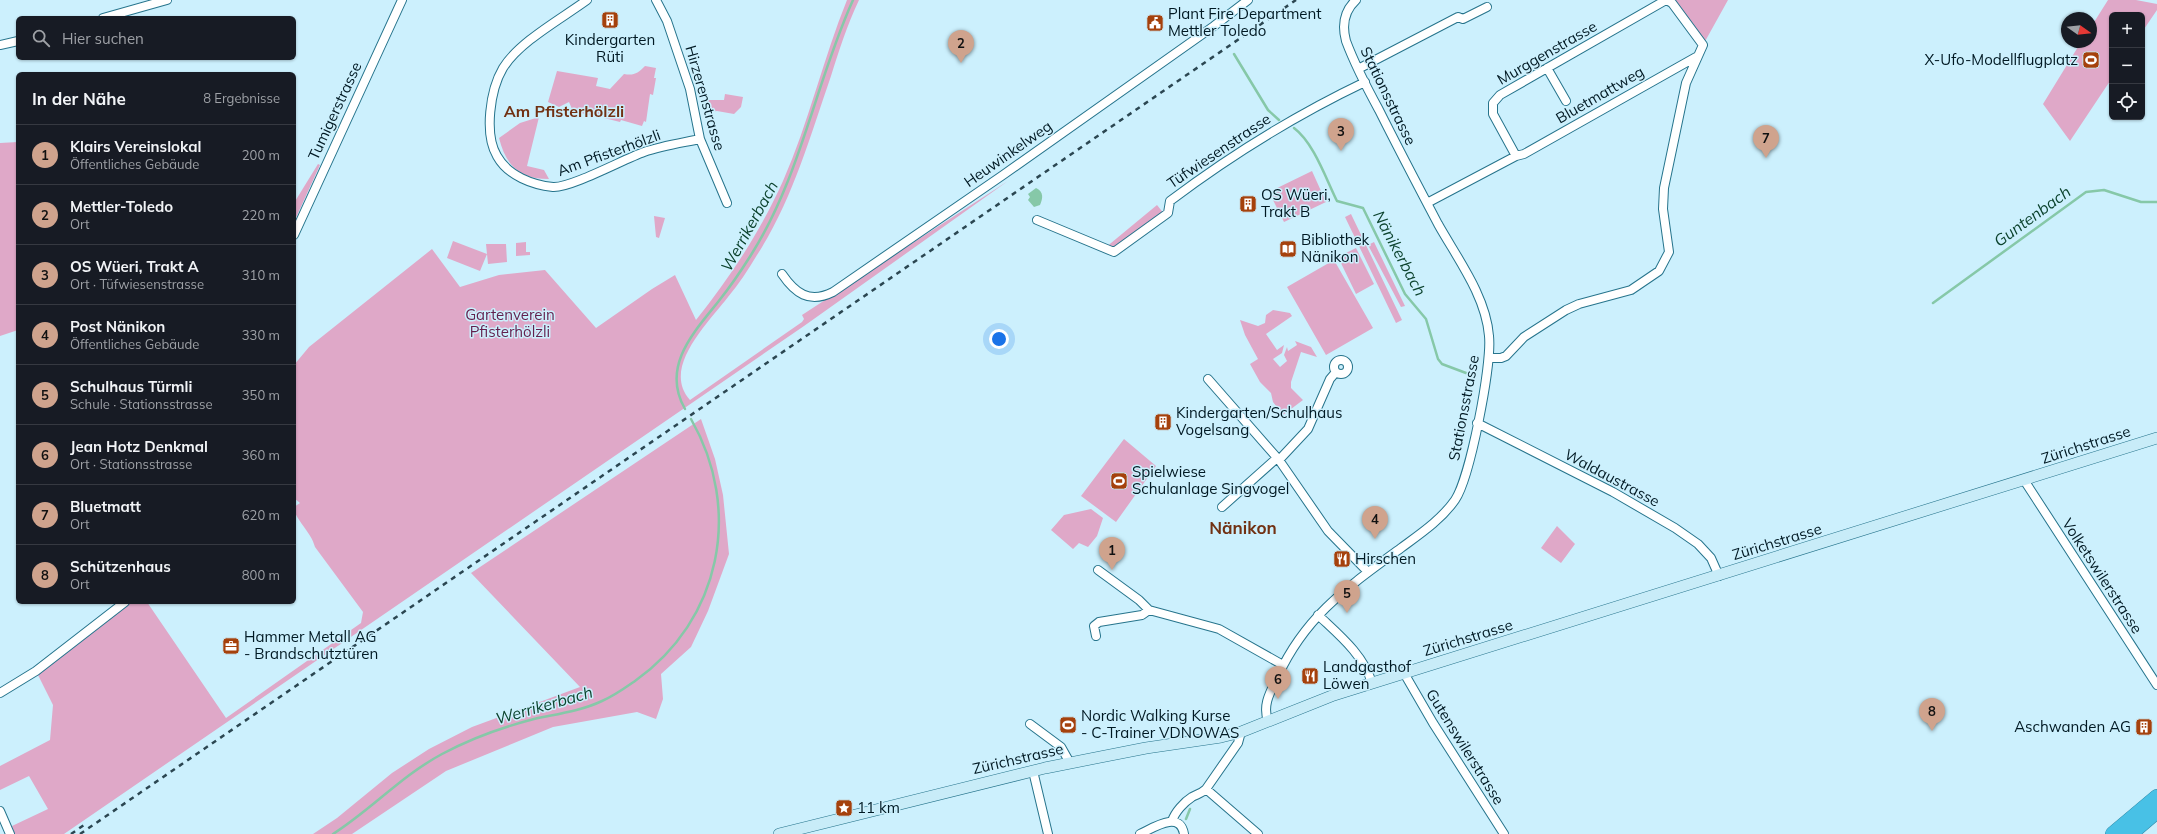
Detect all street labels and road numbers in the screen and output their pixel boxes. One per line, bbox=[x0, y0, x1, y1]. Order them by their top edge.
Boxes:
street label: Murggenstrasse bbox=[1494, 16, 1600, 89]
street label: Hirzerenstrasse bbox=[681, 43, 730, 153]
street label: Stationsstrasse bbox=[1356, 43, 1420, 148]
street label: Tumigerstrasse bbox=[304, 59, 366, 163]
street label: Bluetmattweg bbox=[1552, 62, 1647, 127]
street label: Tüfwiesenstrasse bbox=[1163, 109, 1274, 192]
street label: Heuwinkelweg bbox=[960, 116, 1055, 191]
street label: Am Pfisterhölzli bbox=[555, 125, 663, 180]
street label: Stationsstrasse bbox=[1444, 353, 1483, 462]
street label: Zürichstrasse bbox=[2039, 421, 2133, 468]
street label: Waldaustrasse bbox=[1561, 445, 1663, 511]
street label: Volketswilerstrasse bbox=[2058, 514, 2147, 637]
street label: Zürichstrasse bbox=[1730, 519, 1824, 564]
street label: Zürichstrasse bbox=[1421, 615, 1515, 660]
street label: Gutenswilerstrasse bbox=[1422, 685, 1509, 808]
street label: Zürichstrasse bbox=[971, 739, 1065, 778]

